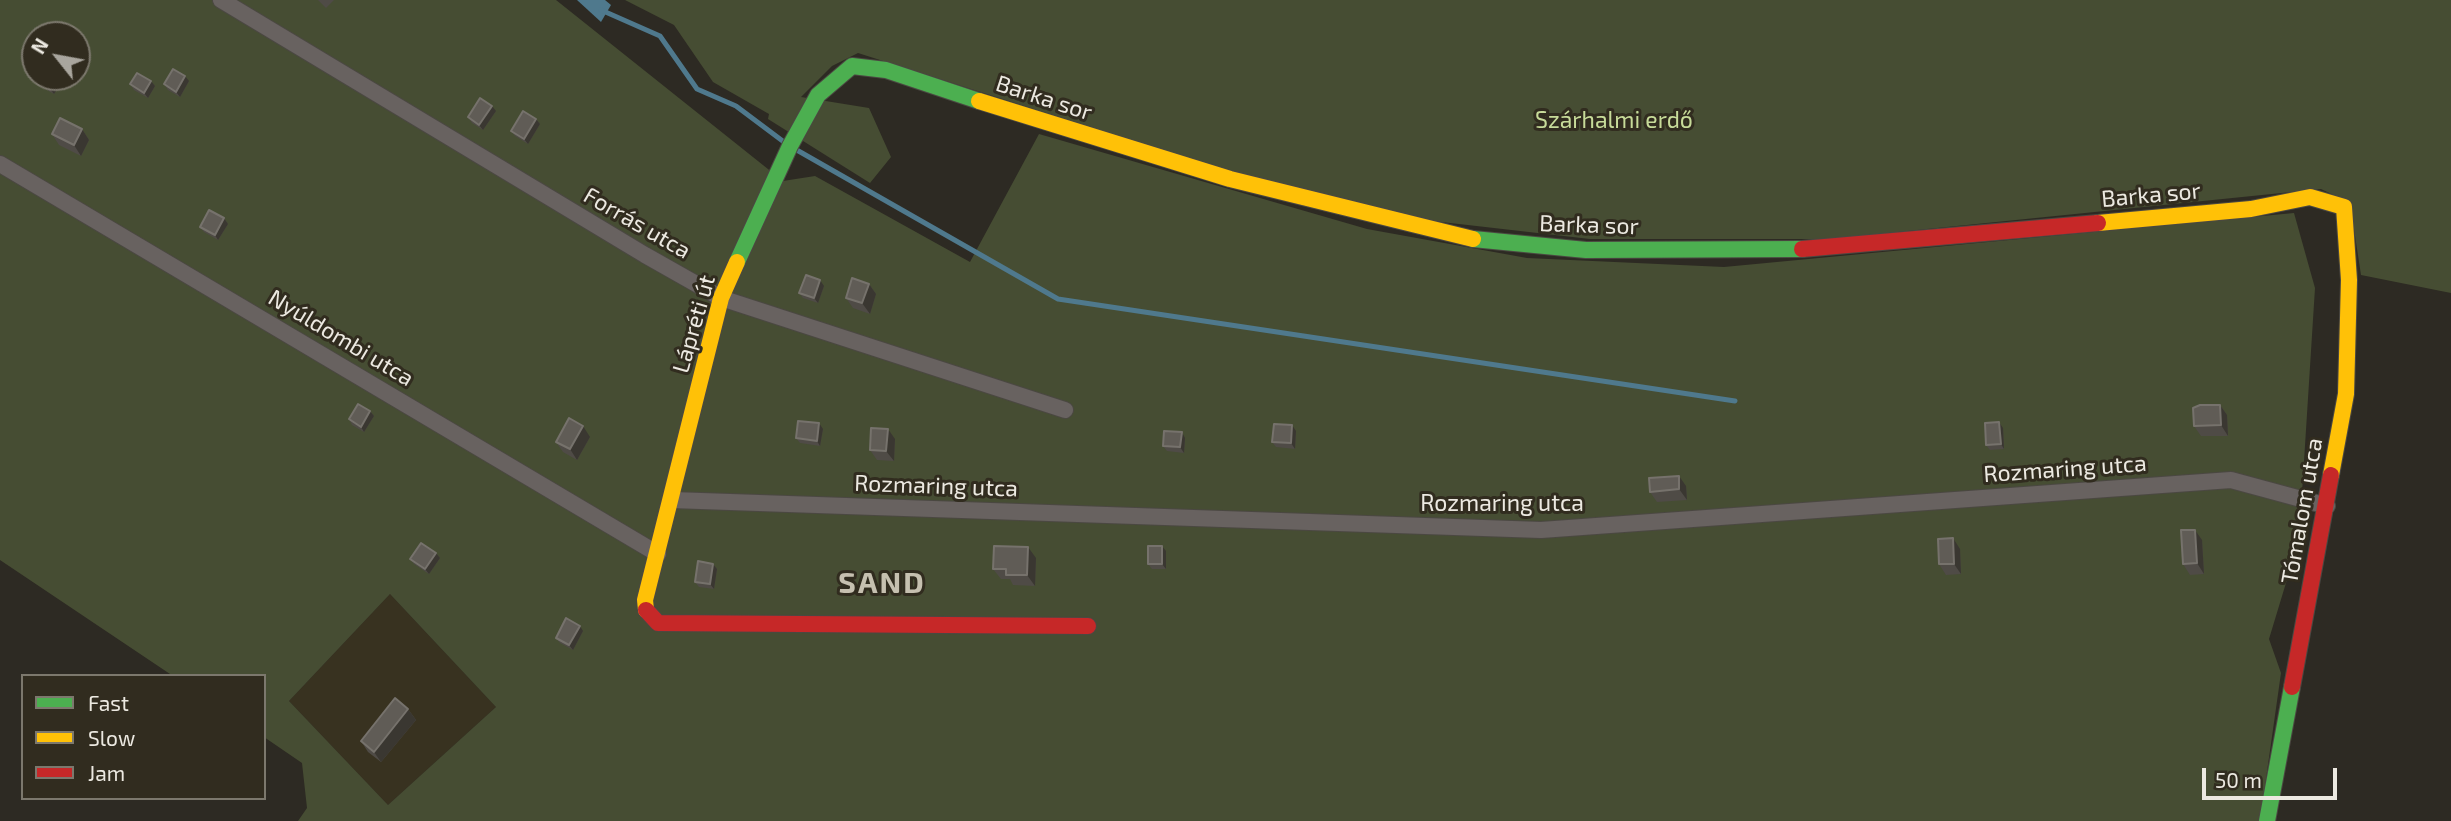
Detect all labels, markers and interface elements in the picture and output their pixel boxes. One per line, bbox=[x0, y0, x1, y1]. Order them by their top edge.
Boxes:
north arrow bbox=[21, 21, 91, 91]
text: N bbox=[26, 34, 53, 58]
street label: Barka sor bbox=[992, 69, 1096, 127]
park label: Szárhalmi erdő bbox=[1535, 106, 1693, 134]
street label: Barka sor bbox=[2100, 177, 2202, 213]
street label: Forrás utca bbox=[579, 181, 695, 265]
street label: Barka sor bbox=[1539, 209, 1639, 241]
street label: Lápréti út bbox=[667, 272, 721, 376]
street label: Nyúldombi utca bbox=[263, 284, 419, 392]
street label: Tómalom utca bbox=[2276, 436, 2328, 586]
street label: Rozmaring utca bbox=[1982, 450, 2148, 488]
street label: Rozmaring utca bbox=[854, 469, 1018, 503]
street label: Rozmaring utca bbox=[1420, 489, 1584, 517]
district label: SAND bbox=[839, 565, 925, 601]
legend bbox=[21, 674, 266, 800]
text: Fast bbox=[88, 690, 129, 715]
text: Slow bbox=[88, 725, 135, 750]
scale bar bbox=[2206, 754, 2341, 798]
text: Jam bbox=[88, 760, 125, 785]
text: 50 m bbox=[2215, 767, 2262, 792]

